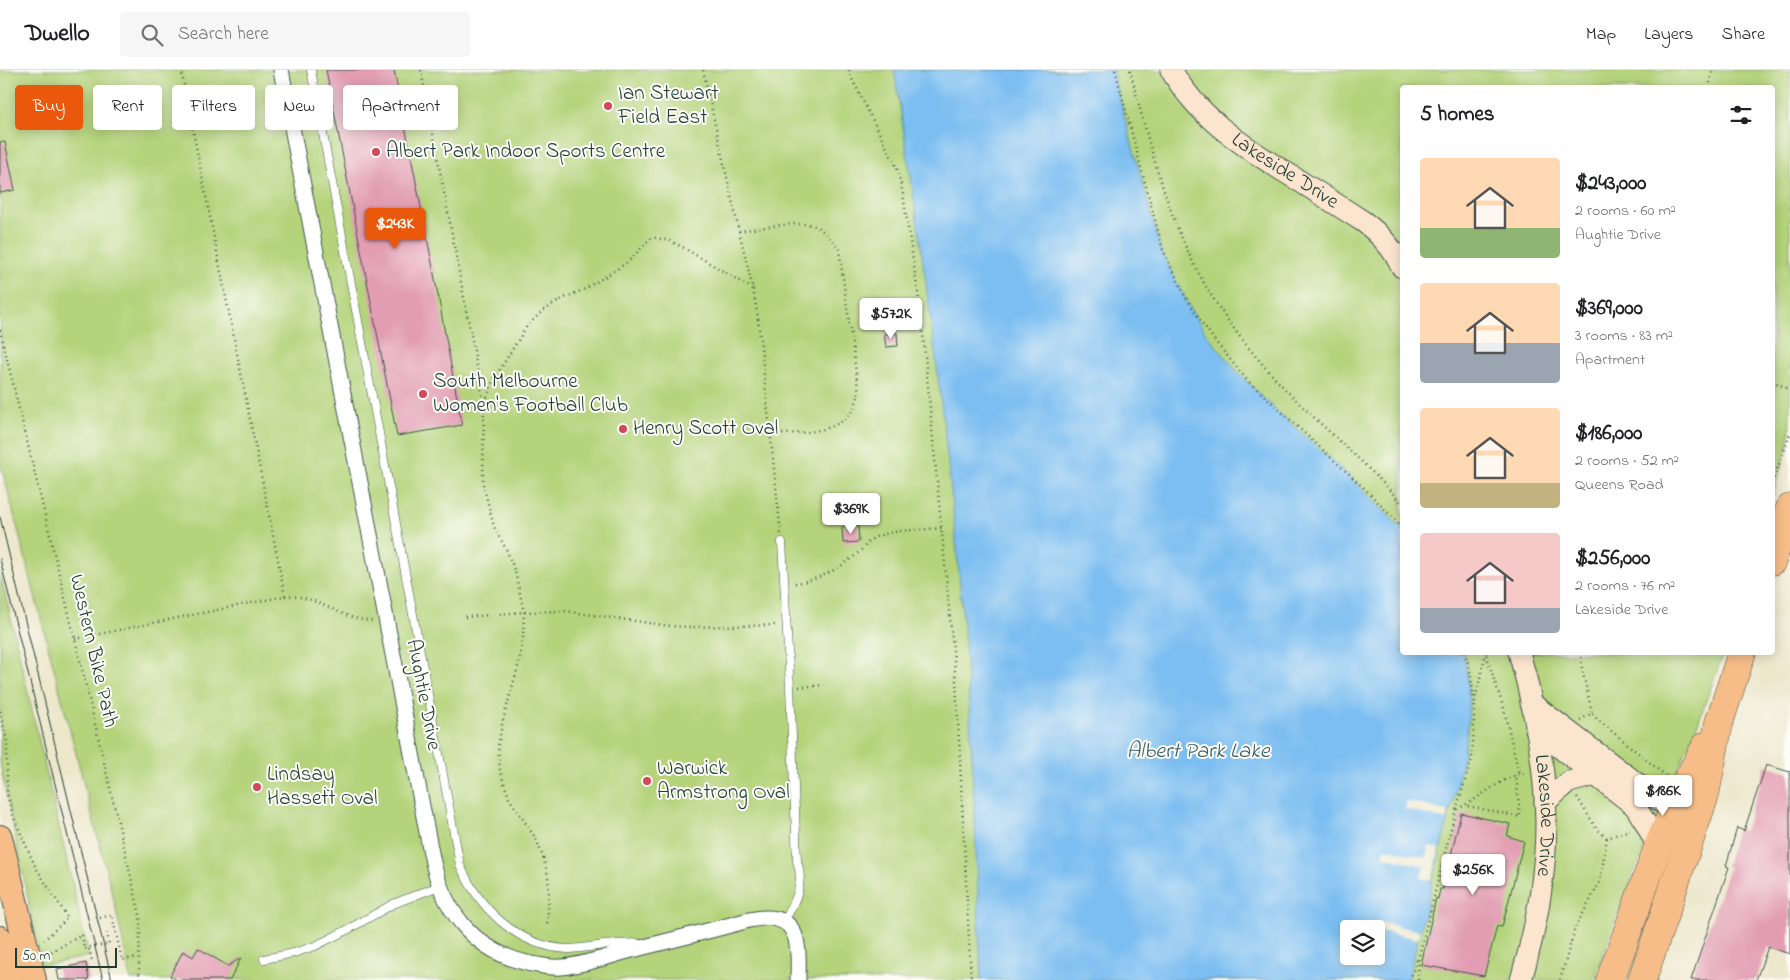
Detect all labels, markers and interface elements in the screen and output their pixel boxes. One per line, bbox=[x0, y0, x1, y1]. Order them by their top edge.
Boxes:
search box bbox=[120, 12, 470, 57]
text: Dwello bbox=[25, 17, 90, 52]
icon: search bbox=[138, 21, 166, 49]
text: Search here bbox=[178, 21, 269, 48]
text: Map bbox=[1586, 22, 1616, 48]
text: Layers bbox=[1644, 22, 1694, 48]
text: Share bbox=[1722, 22, 1765, 48]
place label: Ian Stewart Field East bbox=[617, 79, 719, 133]
chip: Buy bbox=[15, 85, 83, 130]
chip: Rent bbox=[93, 85, 162, 130]
chip: Filters bbox=[172, 85, 255, 130]
chip: New bbox=[265, 85, 333, 130]
chip: Apartment bbox=[343, 85, 458, 130]
marker: Ian Stewart Field East bbox=[602, 100, 614, 112]
text: 5 homes bbox=[1420, 100, 1495, 130]
icon: filters bbox=[1727, 101, 1755, 129]
street label: Lakeside Drive bbox=[1224, 126, 1345, 217]
place label: Albert Park Indoor Sports Centre bbox=[386, 137, 666, 167]
marker: Albert Park Indoor Sports Centre bbox=[370, 146, 382, 158]
text: $243,000 bbox=[1575, 169, 1646, 199]
icon: home bbox=[1460, 178, 1520, 238]
text: 2 rooms · 60 m² bbox=[1575, 199, 1676, 223]
pin: $243K bbox=[360, 208, 430, 250]
text: $243K bbox=[376, 212, 414, 236]
text: Aughtie Drive bbox=[1575, 223, 1661, 247]
text: $369,000 bbox=[1575, 294, 1643, 324]
pin: $572K bbox=[856, 298, 926, 340]
text: $572K bbox=[870, 302, 912, 326]
icon: home bbox=[1460, 303, 1520, 363]
text: 3 rooms · 83 m² bbox=[1575, 324, 1673, 348]
text: Apartment bbox=[1575, 348, 1645, 372]
place label: South Melbourne Women's Football Club bbox=[433, 367, 628, 421]
marker: South Melbourne Women's Football Club bbox=[417, 388, 429, 400]
place label: Henry Scott Oval bbox=[633, 414, 778, 446]
text: $186,000 bbox=[1575, 419, 1642, 449]
marker: Henry Scott Oval bbox=[617, 423, 629, 435]
icon: home bbox=[1460, 428, 1520, 488]
text: 2 rooms · 52 m² bbox=[1575, 449, 1679, 473]
text: Queens Road bbox=[1575, 473, 1664, 497]
pin: $369K bbox=[816, 492, 886, 535]
text: $369K bbox=[833, 497, 869, 521]
text: $256,000 bbox=[1575, 544, 1650, 574]
icon: home bbox=[1460, 553, 1520, 613]
street label: Western Bike Path bbox=[61, 572, 125, 730]
text: 2 rooms · 76 m² bbox=[1575, 574, 1675, 598]
text: Lakeside Drive bbox=[1575, 598, 1668, 622]
street label: Aughtie Drive bbox=[396, 637, 449, 754]
water label: Albert Park Lake bbox=[1126, 736, 1271, 768]
street label: Lakeside Drive bbox=[1526, 753, 1561, 879]
place label: Warwick Armstrong Oval bbox=[657, 754, 790, 810]
place label: Lindsay Hassett Oval bbox=[267, 760, 377, 814]
pin: $186K bbox=[1628, 774, 1698, 817]
marker: Warwick Armstrong Oval bbox=[641, 775, 653, 787]
text: $186K bbox=[1645, 779, 1681, 803]
marker: Lindsay Hassett Oval bbox=[251, 781, 263, 793]
pin: $256K bbox=[1438, 854, 1508, 896]
text: $256K bbox=[1452, 858, 1494, 882]
map controls bbox=[1340, 920, 1385, 965]
button: layers bbox=[1340, 920, 1385, 965]
scale bar bbox=[15, 945, 118, 968]
text: 50 m bbox=[22, 946, 50, 967]

